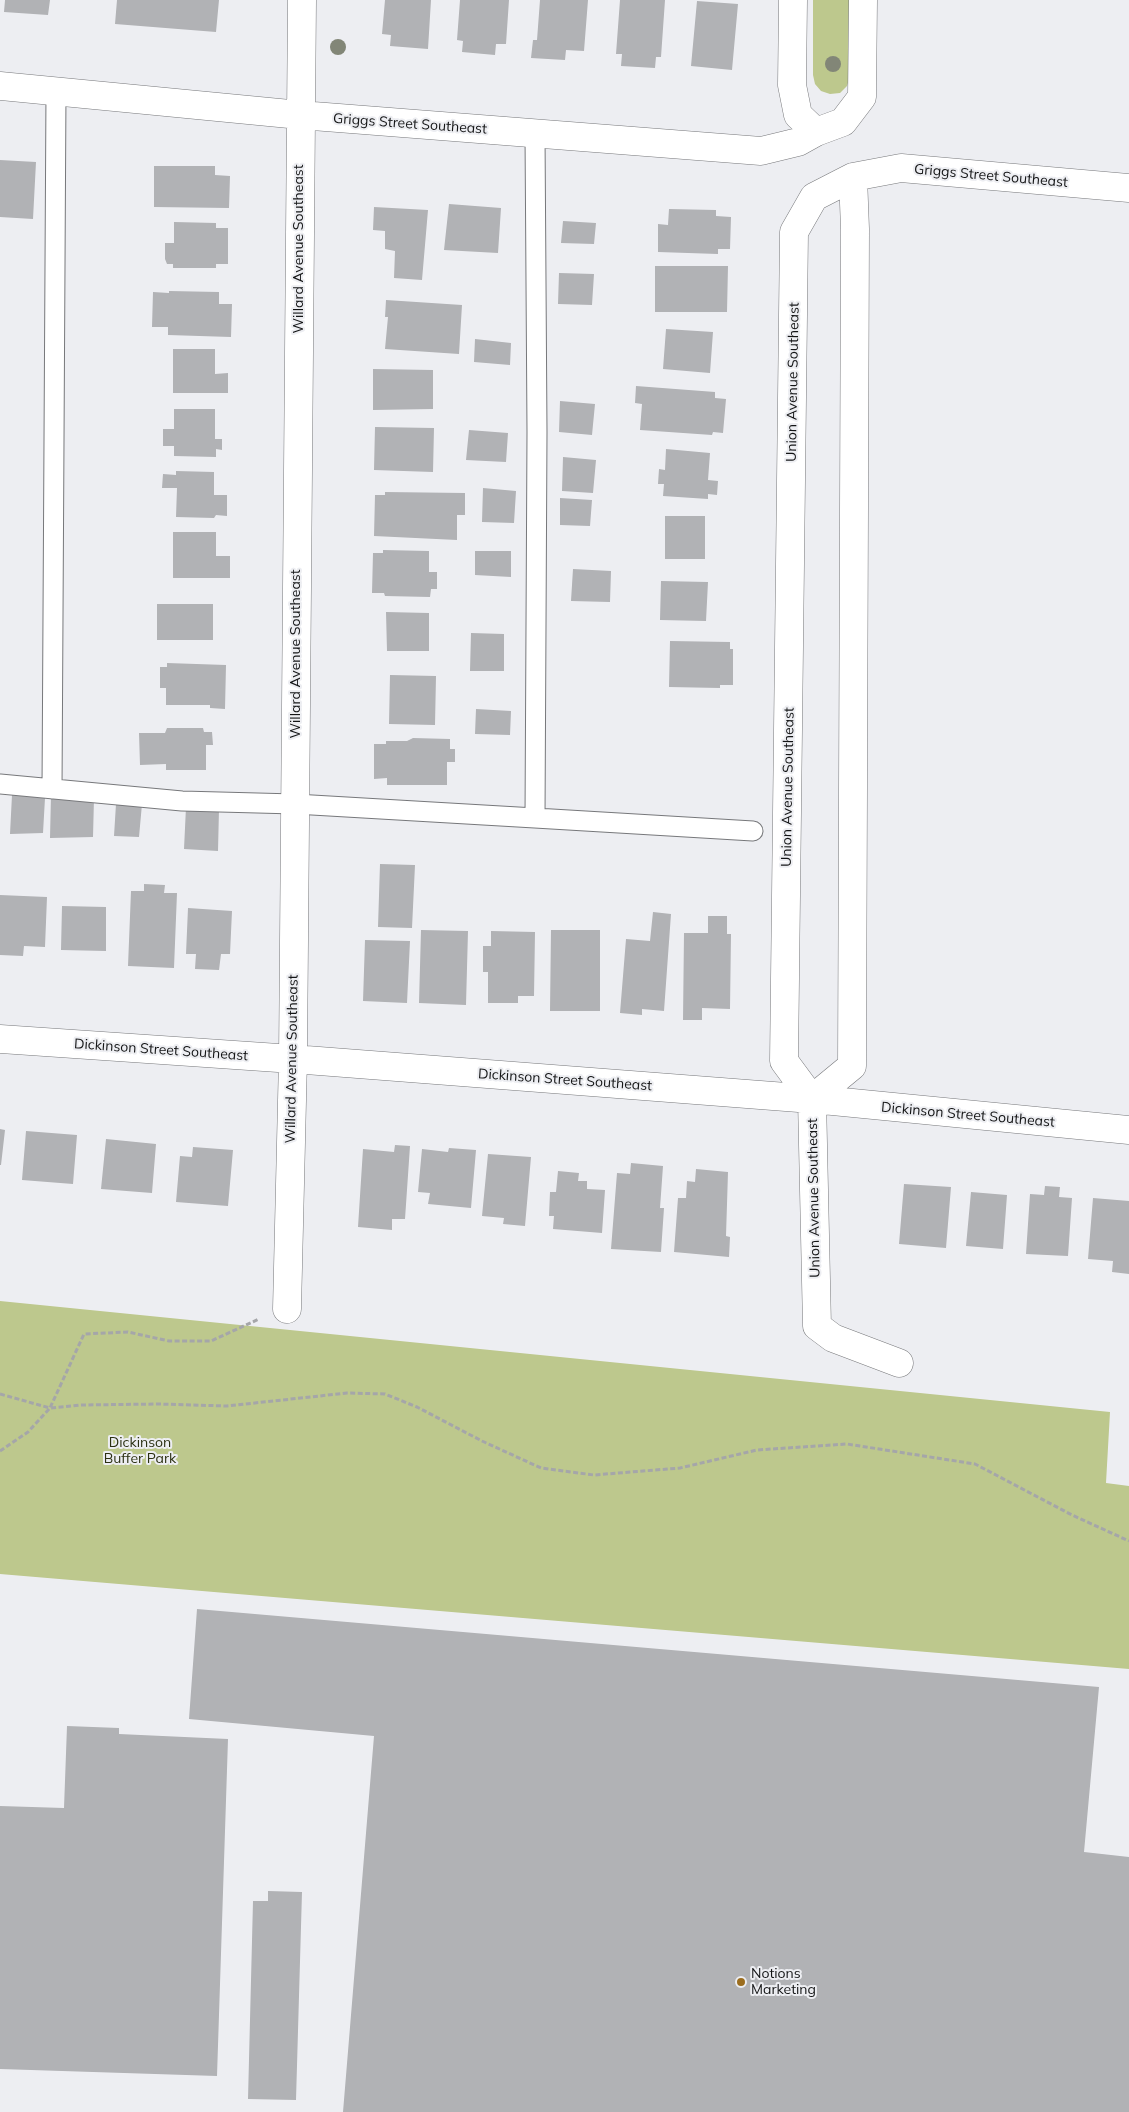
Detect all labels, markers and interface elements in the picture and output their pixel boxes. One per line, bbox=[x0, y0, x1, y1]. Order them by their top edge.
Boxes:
street label: Griggs Street Southeast bbox=[333, 110, 487, 138]
street label: Griggs Street Southeast bbox=[913, 161, 1069, 191]
street label: Willard Avenue Southeast bbox=[291, 164, 307, 334]
street label: Union Avenue Southeast bbox=[783, 302, 803, 462]
street label: Willard Avenue Southeast bbox=[288, 569, 304, 739]
street label: Union Avenue Southeast bbox=[778, 707, 798, 867]
street label: Willard Avenue Southeast bbox=[282, 974, 302, 1144]
street label: Dickinson Street Southeast bbox=[73, 1036, 249, 1064]
street label: Dickinson Street Southeast bbox=[477, 1066, 653, 1094]
street label: Dickinson Street Southeast bbox=[880, 1099, 1056, 1131]
street label: Union Avenue Southeast bbox=[804, 1118, 824, 1278]
park label: Dickinson Buffer Park bbox=[104, 1435, 176, 1468]
place label: Notions Marketing bbox=[751, 1966, 816, 1998]
marker: Notions Marketing bbox=[735, 1976, 747, 1988]

